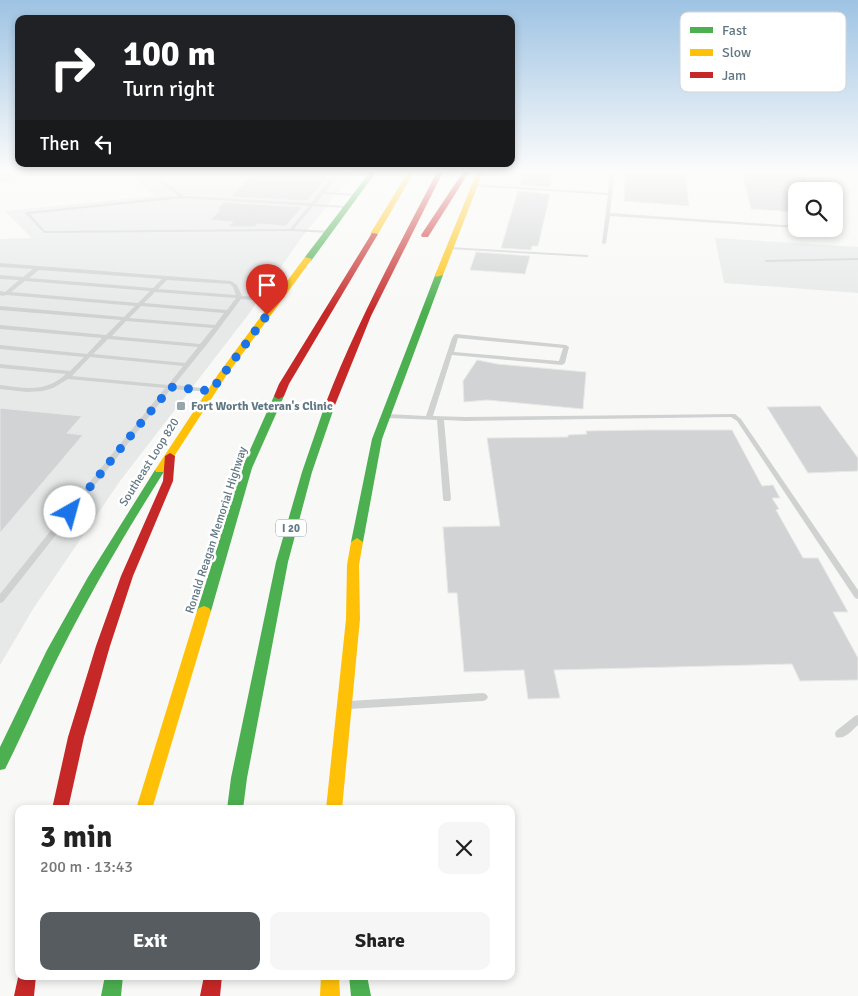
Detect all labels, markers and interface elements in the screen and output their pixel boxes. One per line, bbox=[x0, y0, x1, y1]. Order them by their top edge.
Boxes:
legend bbox=[680, 12, 846, 92]
text: Fast bbox=[722, 22, 747, 39]
text: 100 m bbox=[123, 32, 216, 75]
icon: right bbox=[40, 35, 105, 100]
text: Slow bbox=[722, 44, 751, 61]
text: Jam bbox=[722, 67, 746, 84]
text: Turn right bbox=[123, 75, 215, 102]
icon: left bbox=[90, 130, 118, 158]
text: Then bbox=[40, 132, 80, 156]
map controls bbox=[788, 182, 843, 237]
button: search bbox=[788, 182, 843, 237]
pin bbox=[246, 264, 288, 315]
icon: arrive bbox=[253, 271, 281, 299]
place label: Fort Worth Veteran's Clinic bbox=[191, 399, 333, 414]
marker: Fort Worth Veteran's Clinic bbox=[175, 400, 187, 412]
street label: Southeast Loop 820 bbox=[116, 415, 183, 509]
street label: Ronald Reagan Memorial Highway bbox=[182, 444, 251, 616]
position arrow bbox=[43, 485, 95, 537]
road number: I 20 bbox=[276, 520, 306, 536]
text: 3 min bbox=[40, 819, 112, 856]
button: close bbox=[438, 822, 490, 874]
text: 200 m · 13:43 bbox=[40, 857, 133, 877]
button: Exit bbox=[40, 912, 260, 970]
button: Share bbox=[270, 912, 490, 970]

